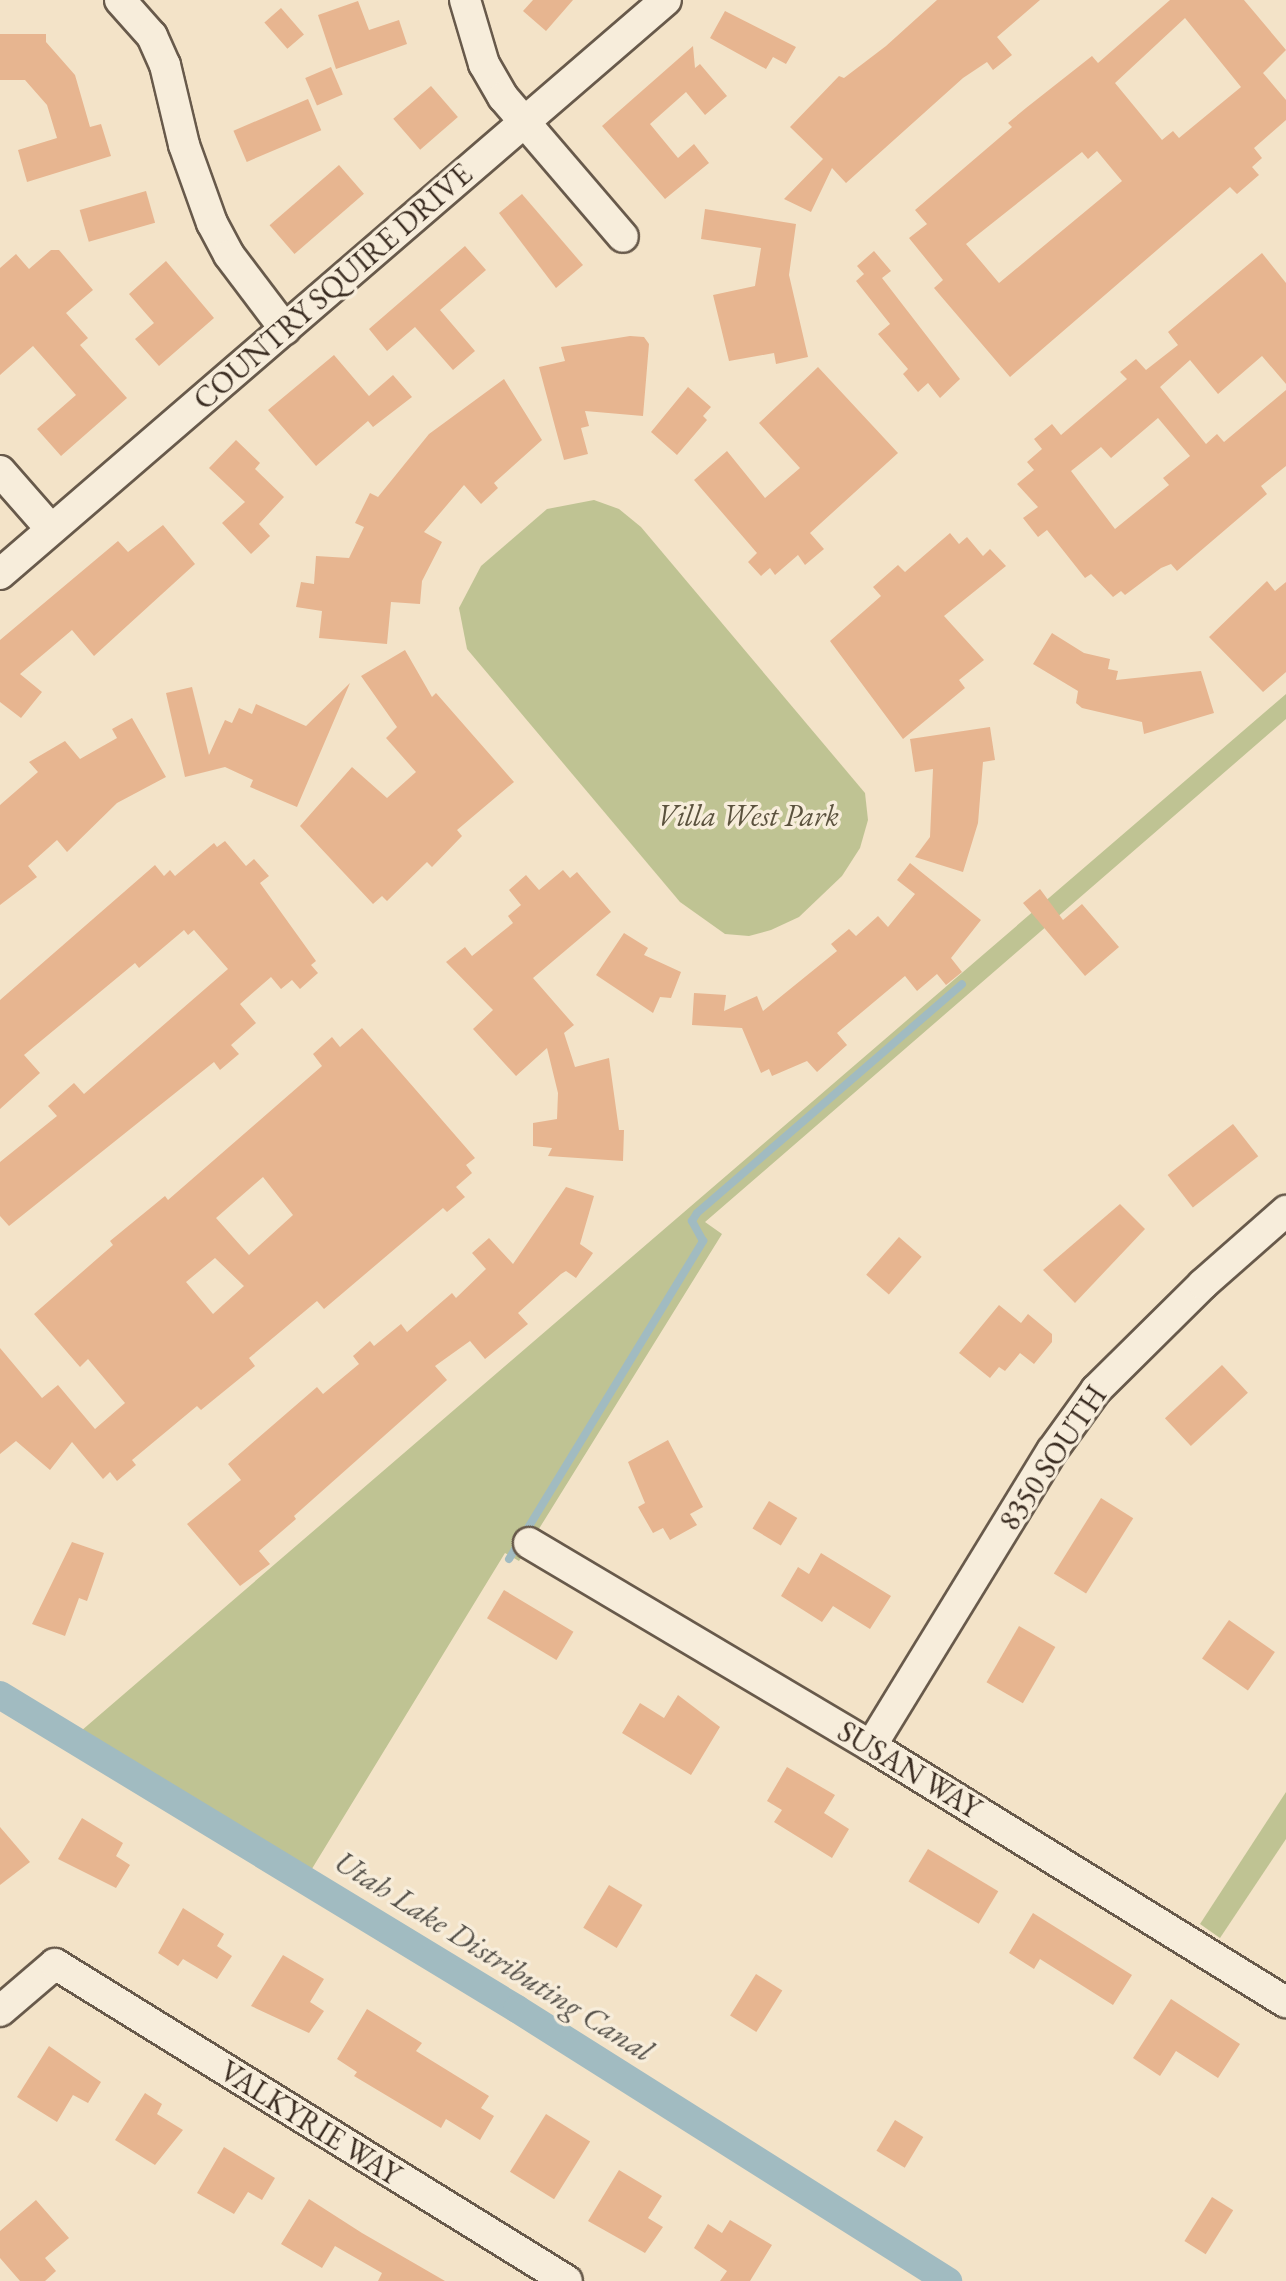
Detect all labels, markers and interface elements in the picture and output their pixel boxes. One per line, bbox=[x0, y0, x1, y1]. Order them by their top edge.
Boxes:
street label: COUNTRY SQUIRE DRIVE bbox=[186, 156, 480, 418]
park label: Villa West Park bbox=[657, 798, 839, 834]
street label: 8350 SOUTH bbox=[991, 1379, 1115, 1537]
street label: SUSAN WAY bbox=[831, 1713, 987, 1827]
water label: Utah Lake Distributing Canal bbox=[328, 1842, 660, 2070]
street label: VALKYRIE WAY bbox=[213, 2053, 407, 2193]

